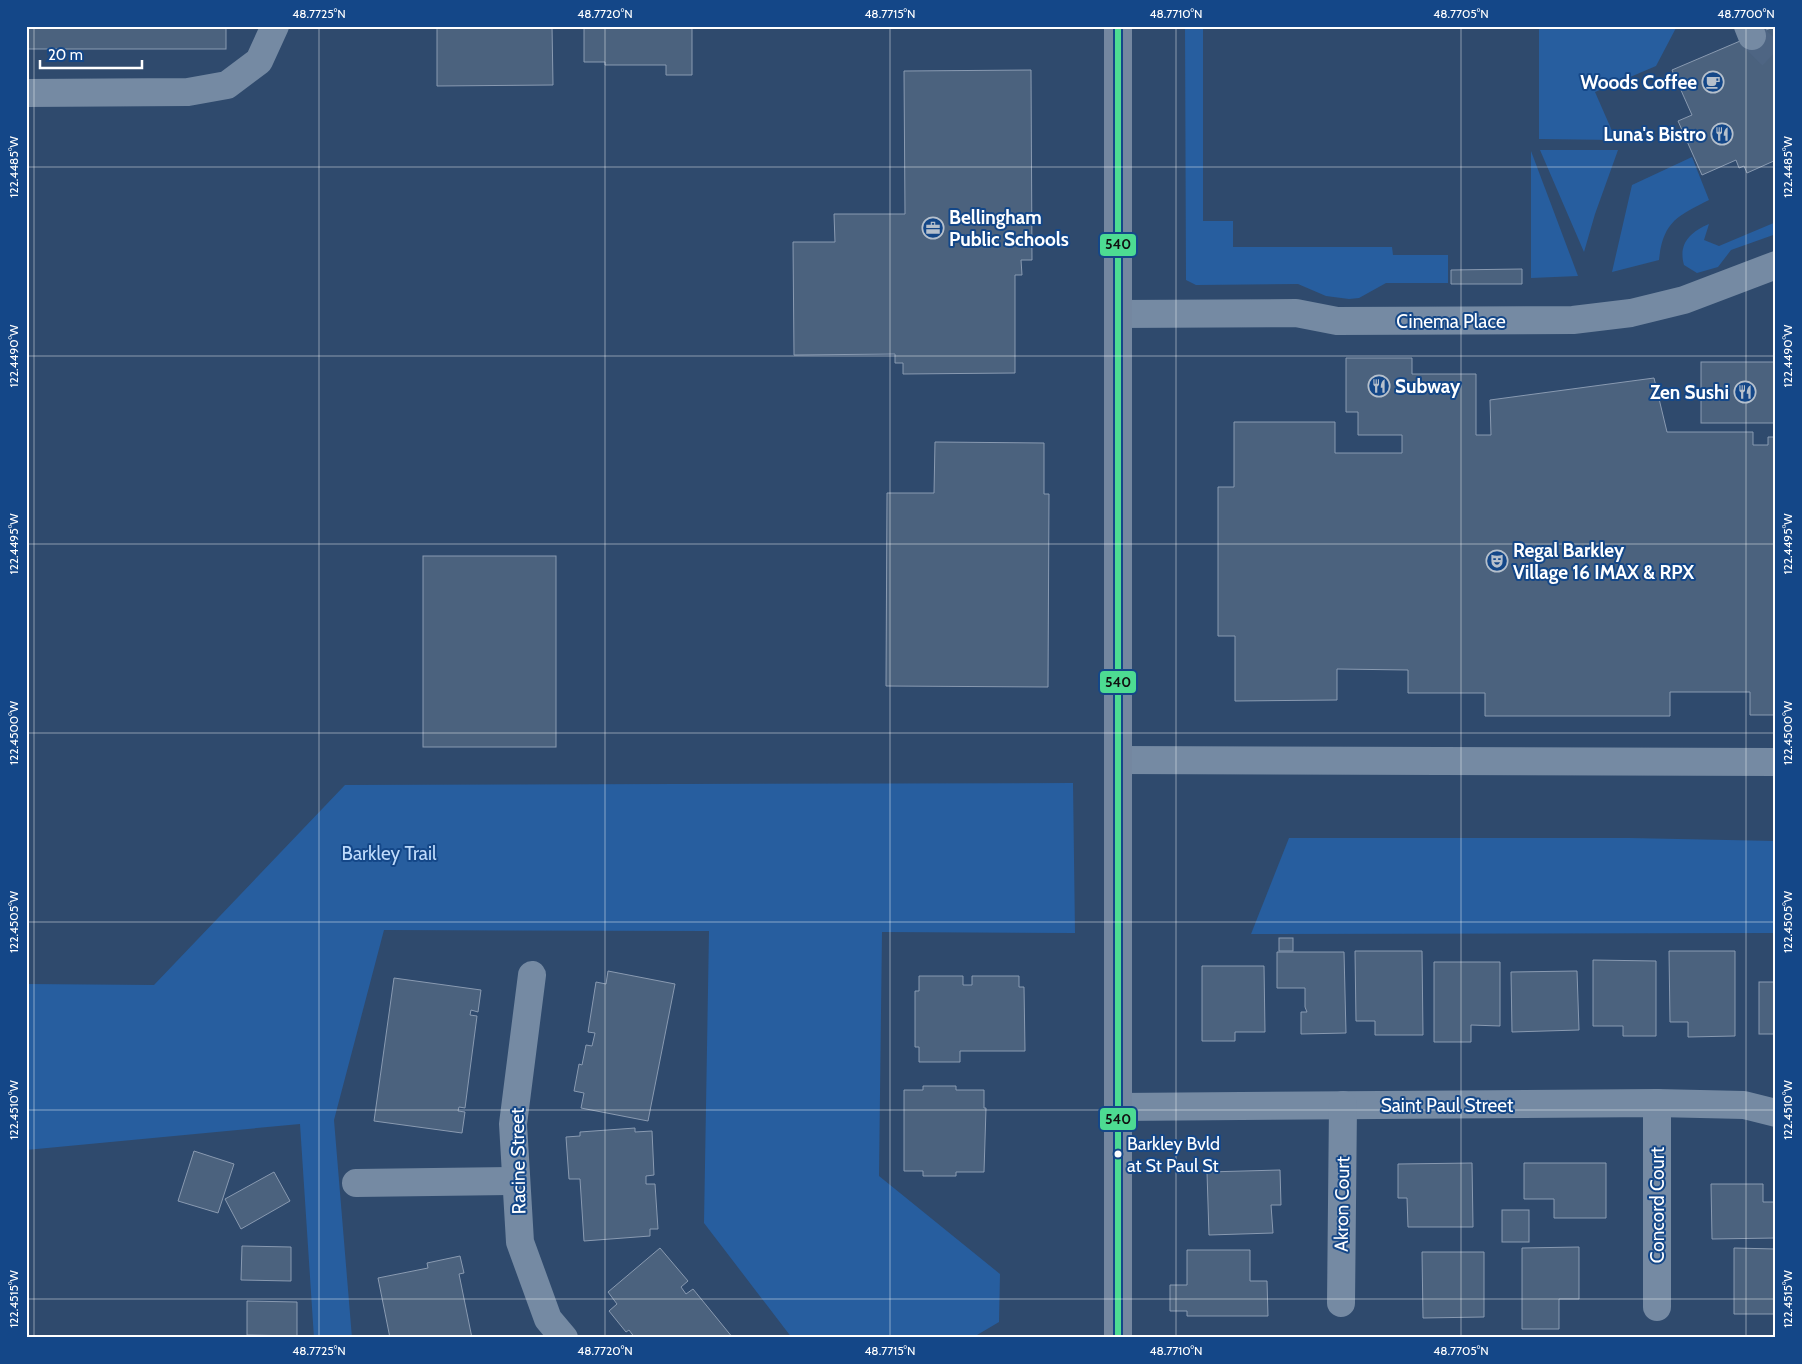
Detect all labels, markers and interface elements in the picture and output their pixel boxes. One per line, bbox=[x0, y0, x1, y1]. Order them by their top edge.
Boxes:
text: 48.7725°N bbox=[292, 6, 346, 21]
text: 48.7720°N bbox=[577, 6, 633, 21]
text: 48.7715°N bbox=[864, 6, 916, 21]
text: 48.7710°N bbox=[1149, 6, 1203, 21]
text: 48.7705°N bbox=[1433, 6, 1489, 21]
text: 48.7700°N bbox=[1717, 6, 1775, 21]
scale bar bbox=[40, 38, 142, 70]
text: 20 m bbox=[48, 46, 83, 64]
cafe icon: Woods Coffee bbox=[1701, 70, 1725, 94]
place label: Woods Coffee bbox=[1580, 71, 1697, 94]
restaurant icon: Luna's Bistro bbox=[1710, 122, 1734, 146]
place label: Luna's Bistro bbox=[1603, 123, 1706, 146]
text: 122.4485°W bbox=[6, 136, 21, 198]
text: 122.4485°W bbox=[1780, 136, 1795, 198]
place label: Bellingham Public Schools bbox=[949, 206, 1069, 251]
office icon: Bellingham Public Schools bbox=[921, 216, 945, 240]
line badge: 540 bbox=[1099, 233, 1137, 257]
text: 540 bbox=[1105, 235, 1131, 253]
street label: Cinema Place bbox=[1396, 310, 1506, 333]
text: 122.4490°W bbox=[6, 324, 21, 387]
text: 122.4490°W bbox=[1780, 324, 1795, 387]
restaurant icon: Subway bbox=[1367, 374, 1391, 398]
place label: Subway bbox=[1395, 375, 1461, 398]
restaurant icon: Zen Sushi bbox=[1733, 380, 1757, 404]
place label: Zen Sushi bbox=[1650, 381, 1729, 404]
text: 122.4495°W bbox=[6, 513, 21, 575]
text: 122.4495°W bbox=[1780, 513, 1795, 575]
place label: Regal Barkley Village 16 IMAX & RPX bbox=[1513, 539, 1694, 584]
theatre icon: Regal Barkley Village 16 IMAX & RPX bbox=[1485, 549, 1509, 573]
line badge: 540 bbox=[1099, 670, 1137, 694]
text: 540 bbox=[1105, 673, 1131, 691]
text: 122.4500°W bbox=[6, 700, 21, 765]
text: 122.4500°W bbox=[1780, 700, 1795, 765]
park label: Barkley Trail bbox=[342, 842, 437, 865]
text: 122.4505°W bbox=[6, 890, 21, 953]
text: 122.4505°W bbox=[1780, 890, 1795, 953]
text: 122.4510°W bbox=[6, 1080, 21, 1140]
text: 122.4510°W bbox=[1780, 1080, 1795, 1140]
street label: Saint Paul Street bbox=[1381, 1094, 1514, 1117]
street label: Racine Street bbox=[506, 1107, 530, 1214]
line badge: 540 bbox=[1099, 1107, 1137, 1131]
text: 540 bbox=[1105, 1110, 1131, 1128]
place label: Barkley Bvld at St Paul St bbox=[1127, 1133, 1220, 1177]
street label: Concord Court bbox=[1646, 1146, 1669, 1263]
marker: Barkley Bvld at St Paul St bbox=[1113, 1149, 1123, 1159]
street label: Akron Court bbox=[1330, 1155, 1354, 1252]
text: 122.4515°W bbox=[6, 1270, 21, 1328]
text: 122.4515°W bbox=[1780, 1270, 1795, 1328]
text: 48.7725°N bbox=[292, 1343, 346, 1358]
text: 48.7720°N bbox=[577, 1343, 633, 1358]
text: 48.7715°N bbox=[864, 1343, 916, 1358]
text: 48.7710°N bbox=[1149, 1343, 1203, 1358]
text: 48.7705°N bbox=[1433, 1343, 1489, 1358]

